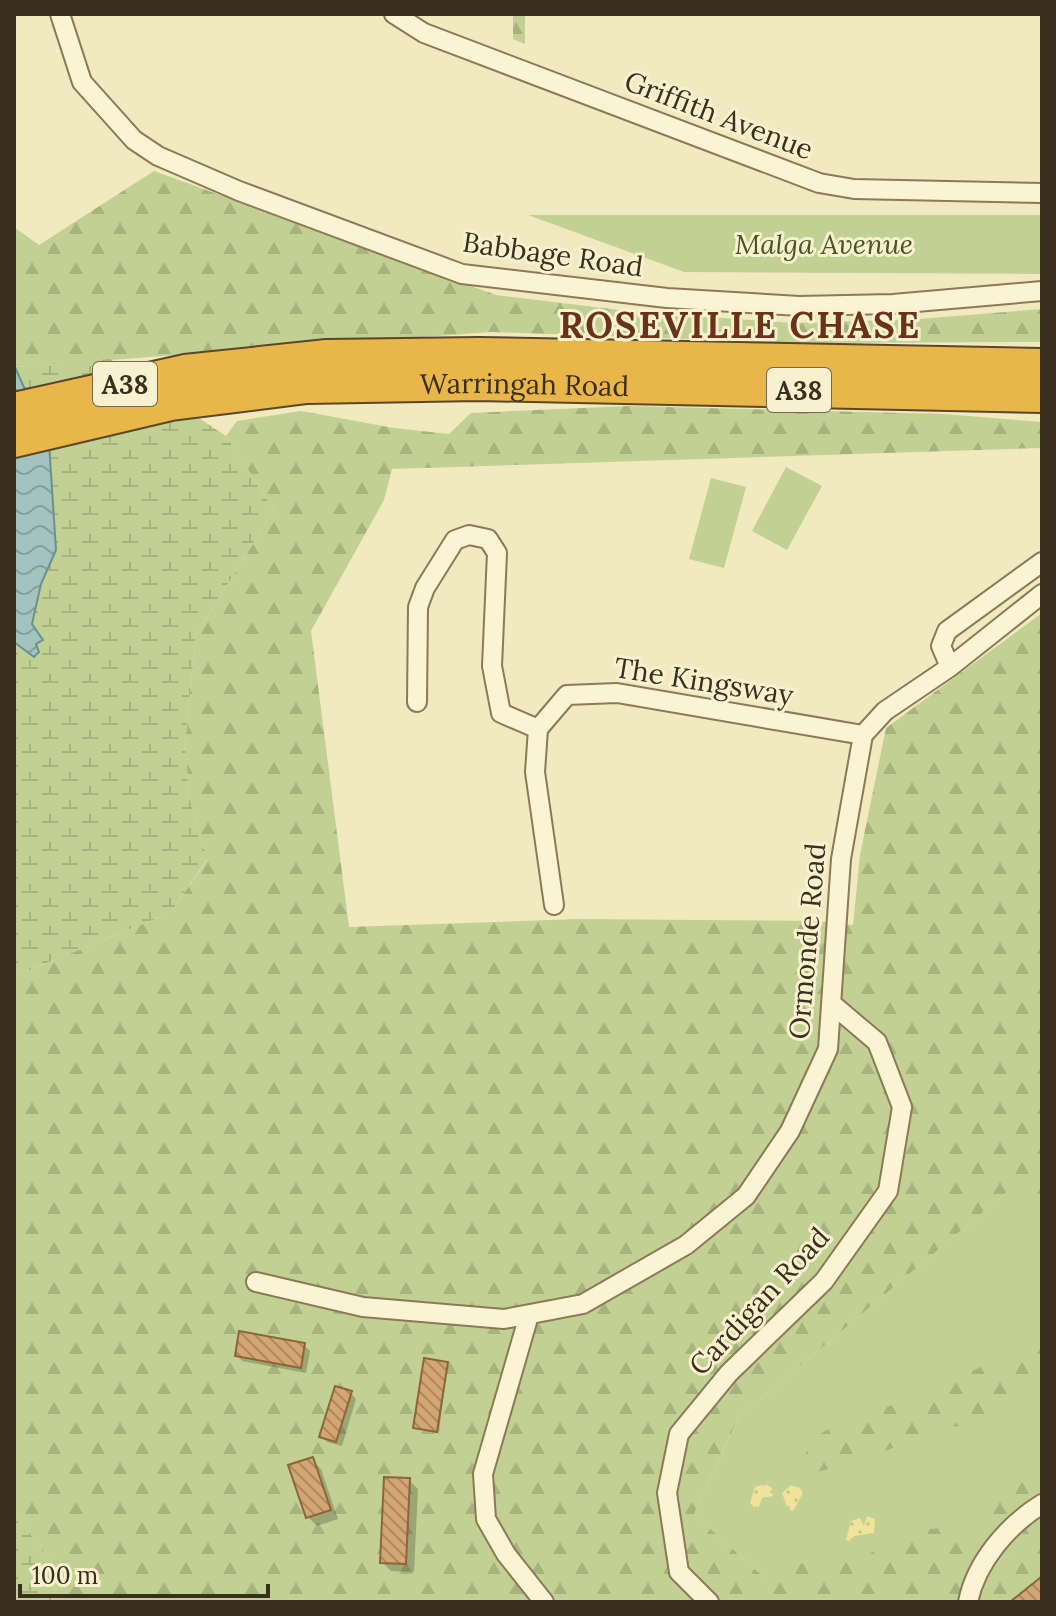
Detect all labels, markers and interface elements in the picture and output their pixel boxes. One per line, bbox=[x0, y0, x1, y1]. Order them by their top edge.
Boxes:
street label: Griffith Avenue bbox=[620, 63, 818, 167]
street label: Babbage Road bbox=[461, 224, 645, 284]
park label: Malga Avenue bbox=[735, 226, 913, 262]
district label: ROSEVILLE CHASE bbox=[559, 302, 921, 348]
road number: A38 bbox=[93, 362, 157, 406]
street label: Warringah Road bbox=[420, 365, 630, 404]
road number: A38 bbox=[767, 368, 831, 412]
street label: The Kingsway bbox=[612, 649, 796, 713]
street label: Ormonde Road bbox=[780, 841, 834, 1041]
street label: Cardigan Road bbox=[681, 1219, 837, 1383]
scale bar bbox=[20, 1548, 268, 1598]
text: 100 m bbox=[32, 1560, 98, 1591]

